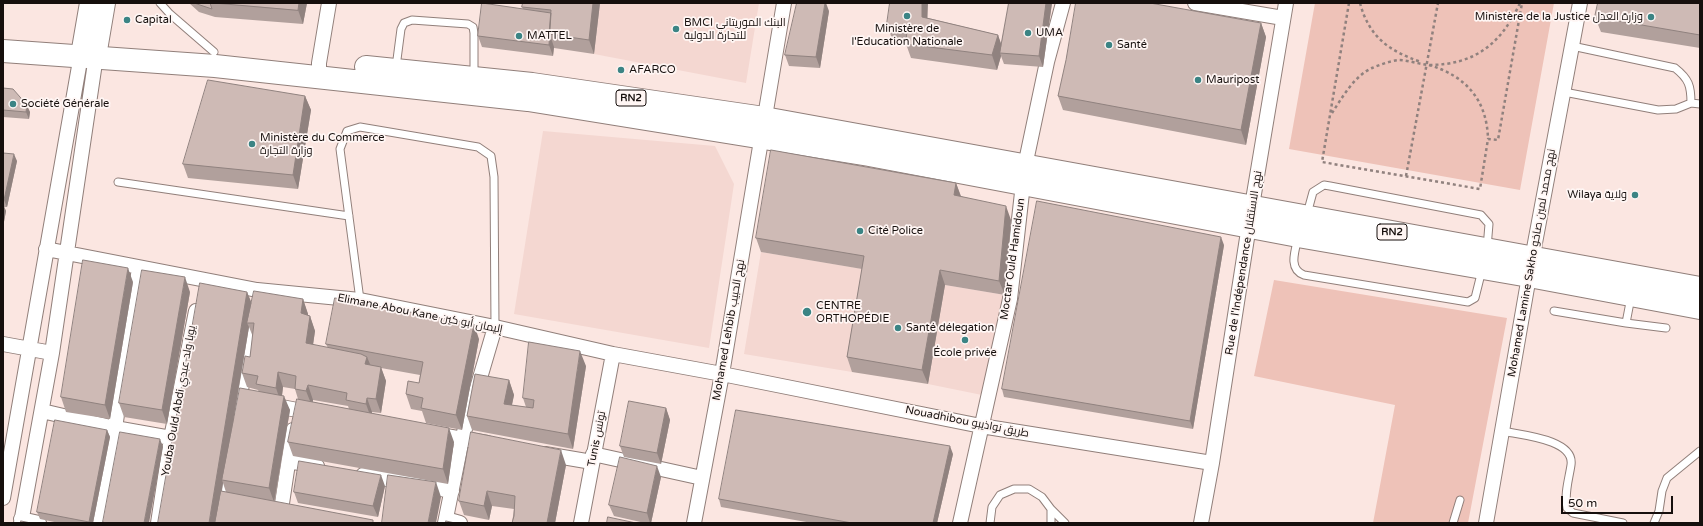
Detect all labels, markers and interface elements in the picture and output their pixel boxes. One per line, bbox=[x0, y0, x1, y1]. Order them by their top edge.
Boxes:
place label: Ministère de la Justice وزارة العدل bbox=[1475, 10, 1643, 24]
marker: Ministère de l'Education Nationale bbox=[902, 11, 912, 21]
marker: Ministère de la Justice وزارة العدل bbox=[1646, 12, 1656, 22]
place label: Capital bbox=[135, 13, 172, 27]
marker: Capital bbox=[122, 15, 132, 25]
place label: BMCI البنك الموريتاني للتجارة الدولية bbox=[684, 16, 786, 42]
place label: Ministère de l'Education Nationale bbox=[851, 22, 963, 48]
marker: BMCI البنك الموريتاني للتجارة الدولية bbox=[671, 24, 681, 34]
place label: UMA bbox=[1036, 26, 1063, 40]
marker: UMA bbox=[1023, 28, 1033, 38]
place label: MATTEL bbox=[527, 29, 572, 43]
marker: MATTEL bbox=[514, 31, 524, 41]
place label: Santé bbox=[1117, 38, 1147, 52]
marker: Santé bbox=[1104, 40, 1114, 50]
place label: AFARCO bbox=[629, 63, 676, 77]
marker: AFARCO bbox=[616, 65, 626, 75]
place label: Mauripost bbox=[1206, 73, 1259, 87]
marker: Mauripost bbox=[1193, 75, 1203, 85]
road number: RN2 bbox=[616, 90, 646, 106]
place label: Société Générale bbox=[21, 97, 109, 111]
marker: Société Générale bbox=[8, 99, 18, 109]
place label: Ministère du Commerce وزارة التجارة bbox=[260, 131, 385, 157]
marker: Ministère du Commerce وزارة التجارة bbox=[247, 139, 257, 149]
street label: Mohamed Lamine Sakho نهج محمد لمين صاخو bbox=[1505, 148, 1559, 378]
street label: Rue de l'Indépendance نهج الاستقلال bbox=[1223, 170, 1265, 356]
place label: Wilaya ولاية bbox=[1567, 188, 1627, 202]
marker: Wilaya ولاية bbox=[1630, 190, 1640, 200]
street label: Moctar Ould Hamidoun bbox=[998, 197, 1028, 321]
place label: Cité Police bbox=[868, 224, 923, 238]
road number: RN2 bbox=[1377, 224, 1407, 240]
marker: Cité Police bbox=[855, 226, 865, 236]
street label: Mohamed Lehbib نهج الحبيب bbox=[710, 258, 748, 402]
street label: Elimane Abou Kane إليمان أبو كين bbox=[336, 291, 504, 337]
place label: CENTRE ORTHOPÉDIE bbox=[816, 299, 890, 325]
marker: CENTRE ORTHOPÉDIE bbox=[801, 306, 813, 318]
place label: Santé délegation bbox=[906, 321, 994, 335]
marker: Santé délegation bbox=[893, 323, 903, 333]
street label: Youba Ould Abdi يوبا ولد عبدي bbox=[159, 325, 199, 477]
marker: École privée bbox=[960, 335, 970, 345]
place label: École privée bbox=[933, 346, 997, 360]
street label: Nouadhibou طريق نواذيبو bbox=[904, 404, 1030, 440]
street label: Tunis تونس bbox=[585, 410, 609, 468]
scale bar bbox=[1563, 488, 1675, 514]
text: 50 m bbox=[1568, 496, 1597, 510]

